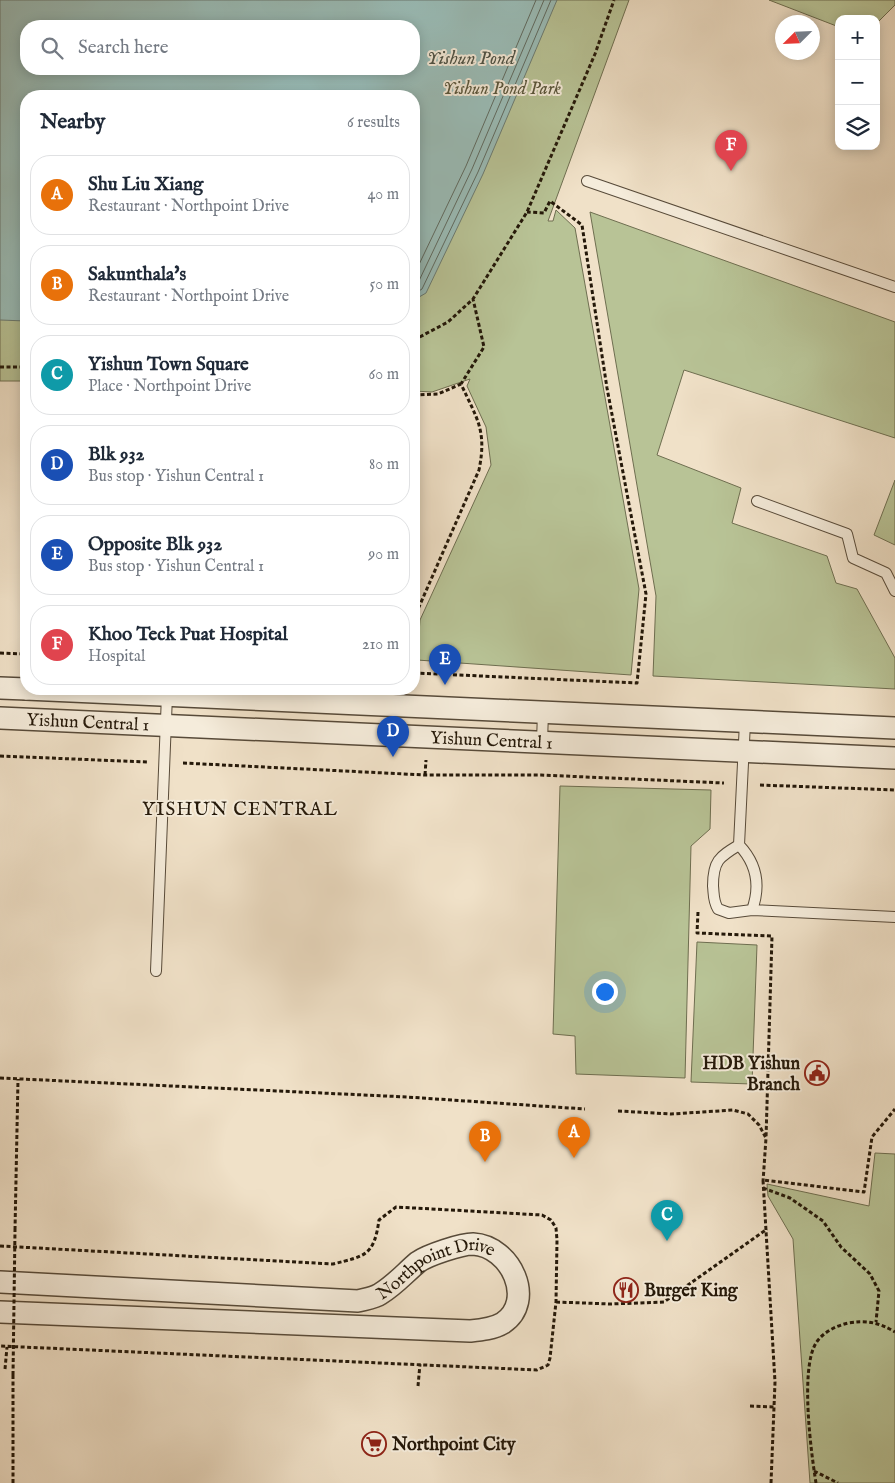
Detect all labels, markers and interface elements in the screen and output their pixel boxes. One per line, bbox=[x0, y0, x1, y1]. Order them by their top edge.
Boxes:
north arrow bbox=[775, 15, 820, 60]
map controls bbox=[835, 15, 880, 150]
button: + bbox=[835, 15, 880, 60]
search box bbox=[20, 20, 420, 75]
icon: search bbox=[38, 34, 66, 62]
text: Search here bbox=[78, 36, 169, 60]
water label: Yishun Pond bbox=[427, 47, 516, 71]
button: − bbox=[835, 60, 880, 105]
park label: Yishun Pond Park bbox=[443, 78, 561, 101]
button: layers bbox=[835, 105, 880, 150]
text: Nearby bbox=[40, 109, 105, 136]
text: 6 results bbox=[347, 113, 400, 133]
pin: F bbox=[715, 130, 747, 171]
text: Shu Liu Xiang bbox=[88, 173, 203, 197]
text: A bbox=[52, 185, 62, 205]
text: 40 m bbox=[367, 185, 399, 205]
text: Restaurant · Northpoint Drive bbox=[88, 197, 289, 217]
text: Sakunthala's bbox=[88, 263, 186, 287]
text: B bbox=[52, 275, 62, 295]
text: 50 m bbox=[370, 275, 399, 295]
text: Restaurant · Northpoint Drive bbox=[88, 287, 289, 307]
text: Yishun Town Square bbox=[88, 353, 249, 377]
text: C bbox=[51, 365, 63, 385]
text: 60 m bbox=[369, 365, 399, 385]
text: Place · Northpoint Drive bbox=[88, 377, 251, 397]
text: Blk 932 bbox=[88, 443, 144, 467]
text: D bbox=[51, 455, 63, 475]
text: 80 m bbox=[369, 455, 399, 475]
text: Bus stop · Yishun Central 1 bbox=[88, 467, 264, 487]
text: Opposite Blk 932 bbox=[88, 533, 222, 557]
text: E bbox=[51, 545, 63, 565]
text: 90 m bbox=[368, 545, 399, 565]
text: Bus stop · Yishun Central 1 bbox=[88, 557, 264, 577]
text: Khoo Teck Puat Hospital bbox=[88, 623, 288, 647]
text: F bbox=[52, 635, 62, 655]
text: 210 m bbox=[362, 635, 399, 655]
pin: E bbox=[429, 644, 461, 685]
text: Hospital bbox=[88, 647, 145, 667]
street label: Yishun Central 1 bbox=[26, 709, 150, 738]
pin: D bbox=[377, 716, 409, 757]
street label: Yishun Central 1 bbox=[430, 727, 553, 756]
district label: YISHUN CENTRAL bbox=[142, 798, 338, 822]
your location bbox=[592, 979, 618, 1005]
place label: HDB Yishun Branch bbox=[703, 1053, 800, 1097]
public building icon: HDB Yishun Branch bbox=[804, 1060, 830, 1086]
pin: A bbox=[558, 1117, 590, 1158]
pin: B bbox=[469, 1121, 501, 1162]
pin: C bbox=[651, 1200, 683, 1241]
street label: Northpoint Drive bbox=[373, 1234, 499, 1306]
restaurant icon: Burger King bbox=[613, 1277, 639, 1303]
place label: Burger King bbox=[644, 1280, 739, 1303]
supermarket icon: Northpoint City bbox=[361, 1431, 387, 1457]
place label: Northpoint City bbox=[391, 1434, 517, 1457]

